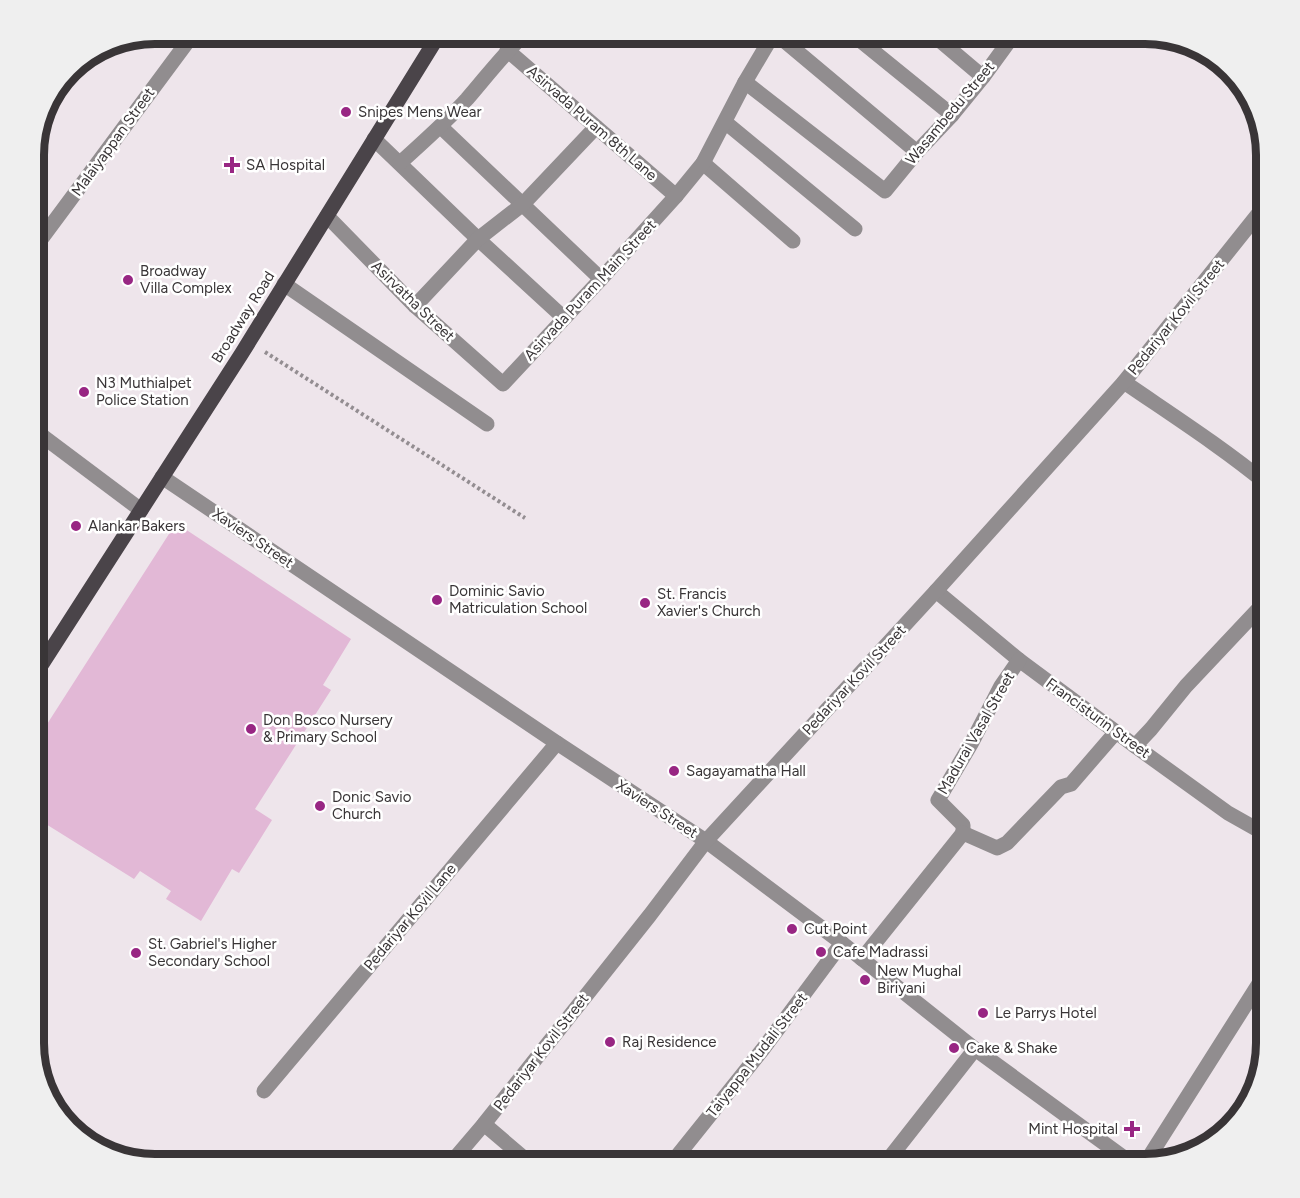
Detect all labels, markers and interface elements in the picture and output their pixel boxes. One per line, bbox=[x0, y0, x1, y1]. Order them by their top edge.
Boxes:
street label: Wasambedu Street bbox=[902, 58, 998, 168]
street label: Asirvada Puram 8th Lane bbox=[523, 62, 661, 184]
street label: Malaiyappan Street bbox=[68, 84, 159, 200]
place label: Snipes Mens Wear bbox=[358, 103, 481, 121]
marker: Snipes Mens Wear bbox=[339, 105, 353, 119]
marker: SA Hospital bbox=[223, 156, 241, 174]
place label: SA Hospital bbox=[246, 156, 325, 174]
street label: Asirvada Puram Main Street bbox=[520, 216, 660, 364]
street label: Pedariyar Kovil Street bbox=[1124, 255, 1228, 378]
street label: Asirvatha Street bbox=[368, 257, 458, 345]
place label: Broadway Villa Complex bbox=[140, 262, 232, 297]
street label: Broadway Road bbox=[208, 268, 278, 366]
marker: Broadway Villa Complex bbox=[121, 273, 135, 287]
place label: N3 Muthialpet Police Station bbox=[96, 374, 192, 409]
marker: N3 Muthialpet Police Station bbox=[77, 385, 91, 399]
street label: Xaviers Street bbox=[209, 504, 297, 572]
place label: Alankar Bakers bbox=[88, 517, 185, 535]
marker: Alankar Bakers bbox=[69, 519, 83, 533]
place label: Dominic Savio Matriculation School bbox=[449, 582, 587, 617]
place label: St. Francis Xavier's Church bbox=[657, 585, 761, 620]
marker: Dominic Savio Matriculation School bbox=[430, 593, 444, 607]
marker: St. Francis Xavier's Church bbox=[638, 596, 652, 610]
street label: Pedariyar Kovil Street bbox=[798, 621, 910, 739]
street label: Madurai Vasal Street bbox=[934, 668, 1019, 797]
street label: Francisturin Street bbox=[1042, 674, 1154, 762]
place label: Don Bosco Nursery & Primary School bbox=[263, 711, 393, 746]
marker: Don Bosco Nursery & Primary School bbox=[244, 722, 258, 736]
place label: Sagayamatha Hall bbox=[686, 762, 806, 780]
marker: Sagayamatha Hall bbox=[667, 764, 681, 778]
street label: Xaviers Street bbox=[613, 776, 701, 842]
place label: Donic Savio Church bbox=[332, 788, 412, 823]
marker: Donic Savio Church bbox=[313, 799, 327, 813]
street label: Pedariyar Kovil Lane bbox=[360, 860, 460, 974]
place label: Cut Point bbox=[804, 920, 868, 938]
marker: Cut Point bbox=[785, 922, 799, 936]
place label: St. Gabriel's Higher Secondary School bbox=[148, 935, 276, 970]
place label: Cafe Madrassi bbox=[833, 943, 928, 961]
marker: Cafe Madrassi bbox=[814, 945, 828, 959]
marker: St. Gabriel's Higher Secondary School bbox=[129, 946, 143, 960]
place label: New Mughal Biriyani bbox=[877, 962, 961, 997]
marker: New Mughal Biriyani bbox=[858, 973, 872, 987]
street label: Taiyappa Mudali Street bbox=[703, 989, 811, 1121]
street label: Pedariyar Kovil Street bbox=[490, 990, 593, 1114]
place label: Le Parrys Hotel bbox=[995, 1004, 1097, 1022]
marker: Le Parrys Hotel bbox=[976, 1006, 990, 1020]
place label: Raj Residence bbox=[622, 1033, 717, 1051]
marker: Raj Residence bbox=[603, 1035, 617, 1049]
place label: Cake & Shake bbox=[966, 1039, 1057, 1057]
marker: Cake & Shake bbox=[947, 1041, 961, 1055]
place label: Mint Hospital bbox=[1028, 1120, 1118, 1138]
marker: Mint Hospital bbox=[1123, 1120, 1141, 1138]

